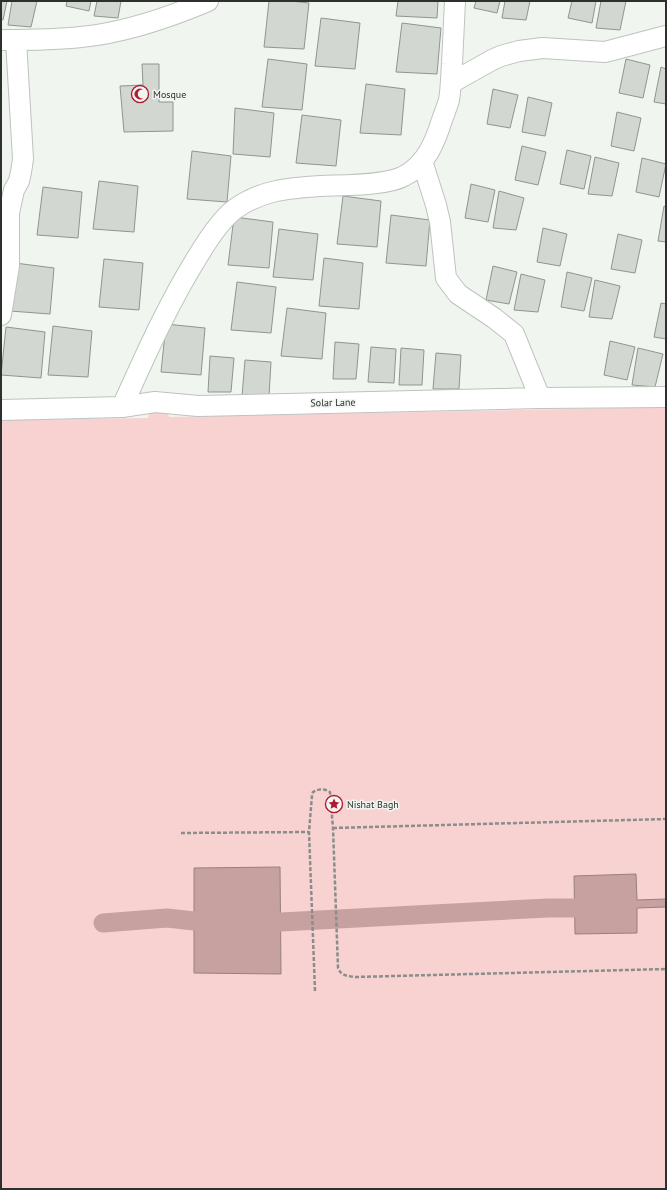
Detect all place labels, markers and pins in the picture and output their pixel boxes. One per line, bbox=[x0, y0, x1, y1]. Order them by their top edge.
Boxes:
mosque icon: Mosque bbox=[130, 84, 150, 104]
place label: Mosque bbox=[153, 88, 186, 101]
place icon: Nishat Bagh bbox=[324, 794, 344, 814]
place label: Nishat Bagh bbox=[347, 798, 399, 811]

